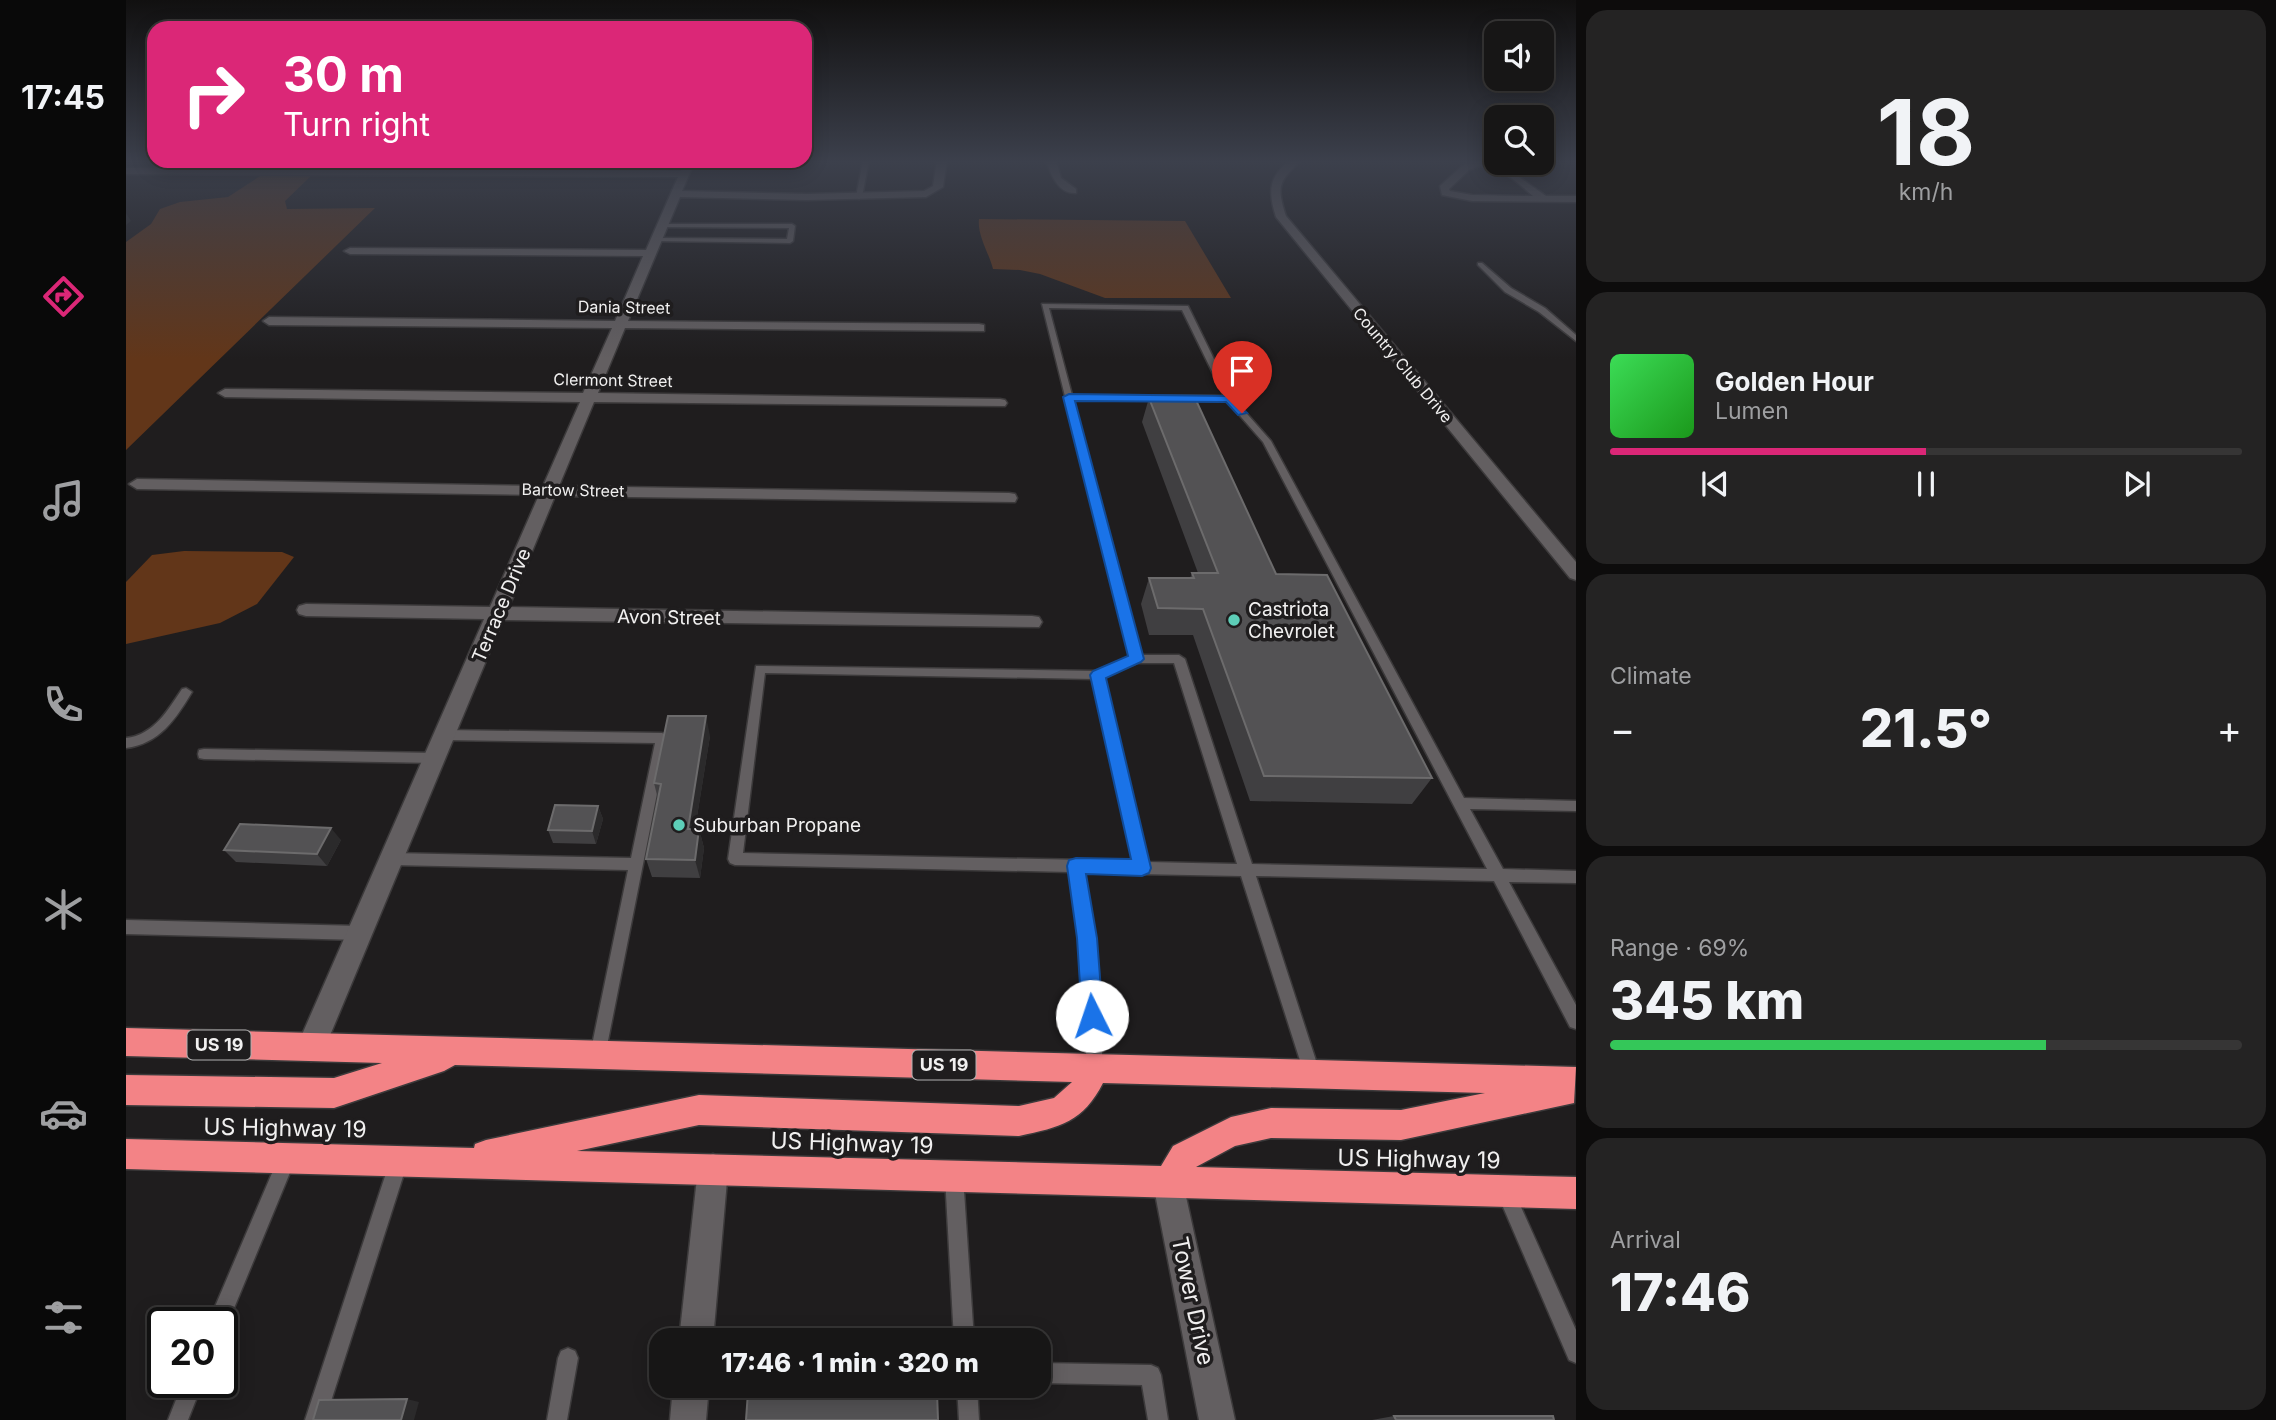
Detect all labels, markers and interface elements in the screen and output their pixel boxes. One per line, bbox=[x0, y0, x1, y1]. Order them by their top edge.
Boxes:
map controls bbox=[1484, 21, 1554, 175]
button: sound bbox=[1484, 21, 1554, 91]
text: 30 m bbox=[283, 45, 404, 104]
icon: right bbox=[168, 49, 259, 140]
text: 18 bbox=[1877, 77, 1975, 187]
text: 17:45 bbox=[21, 78, 105, 117]
text: Turn right bbox=[283, 105, 430, 144]
button: search bbox=[1484, 105, 1554, 175]
text: km/h bbox=[1899, 178, 1953, 206]
icon: directions bbox=[39, 272, 88, 321]
street label: Dania Street bbox=[578, 296, 670, 318]
street label: Country Club Drive bbox=[1349, 303, 1457, 427]
pin bbox=[1212, 341, 1272, 413]
icon: arrive bbox=[1223, 352, 1261, 390]
text: Golden Hour bbox=[1715, 366, 1874, 397]
street label: Clermont Street bbox=[553, 369, 673, 391]
text: Lumen bbox=[1715, 397, 1789, 425]
icon: previous bbox=[1696, 465, 1734, 503]
icon: pause bbox=[1907, 465, 1945, 503]
icon: next bbox=[2118, 465, 2156, 503]
icon: music bbox=[39, 476, 88, 525]
street label: Bartow Street bbox=[521, 479, 625, 501]
street label: Terrace Drive bbox=[467, 545, 536, 666]
place label: Castriota Chevrolet bbox=[1248, 598, 1335, 643]
street label: Avon Street bbox=[617, 605, 721, 630]
marker: Castriota Chevrolet bbox=[1226, 612, 1242, 628]
text: Climate bbox=[1610, 662, 1692, 690]
icon: phone bbox=[39, 680, 88, 729]
text: 21.5° bbox=[1860, 697, 1992, 760]
text: − bbox=[1610, 706, 1635, 752]
text: + bbox=[2217, 706, 2242, 752]
place label: Suburban Propane bbox=[693, 814, 861, 837]
marker: Suburban Propane bbox=[671, 817, 687, 833]
icon: climate bbox=[39, 885, 88, 934]
text: Range · 69% bbox=[1610, 934, 1749, 962]
text: 345 km bbox=[1610, 969, 1804, 1032]
position arrow bbox=[1055, 979, 1129, 1053]
road number: US 19 bbox=[188, 1030, 250, 1060]
road number: US 19 bbox=[912, 1050, 976, 1080]
icon: car bbox=[39, 1089, 88, 1138]
street label: US Highway 19 bbox=[203, 1113, 367, 1143]
street label: US Highway 19 bbox=[770, 1126, 934, 1160]
street label: US Highway 19 bbox=[1337, 1144, 1501, 1174]
text: Arrival bbox=[1610, 1226, 1681, 1254]
street label: Tower Drive bbox=[1166, 1234, 1220, 1368]
text: 17:46 bbox=[1610, 1261, 1750, 1324]
icon: filters bbox=[39, 1293, 88, 1342]
speed limit sign: 20 bbox=[147, 1307, 238, 1398]
text: 17:46 · 1 min · 320 m bbox=[721, 1347, 979, 1378]

